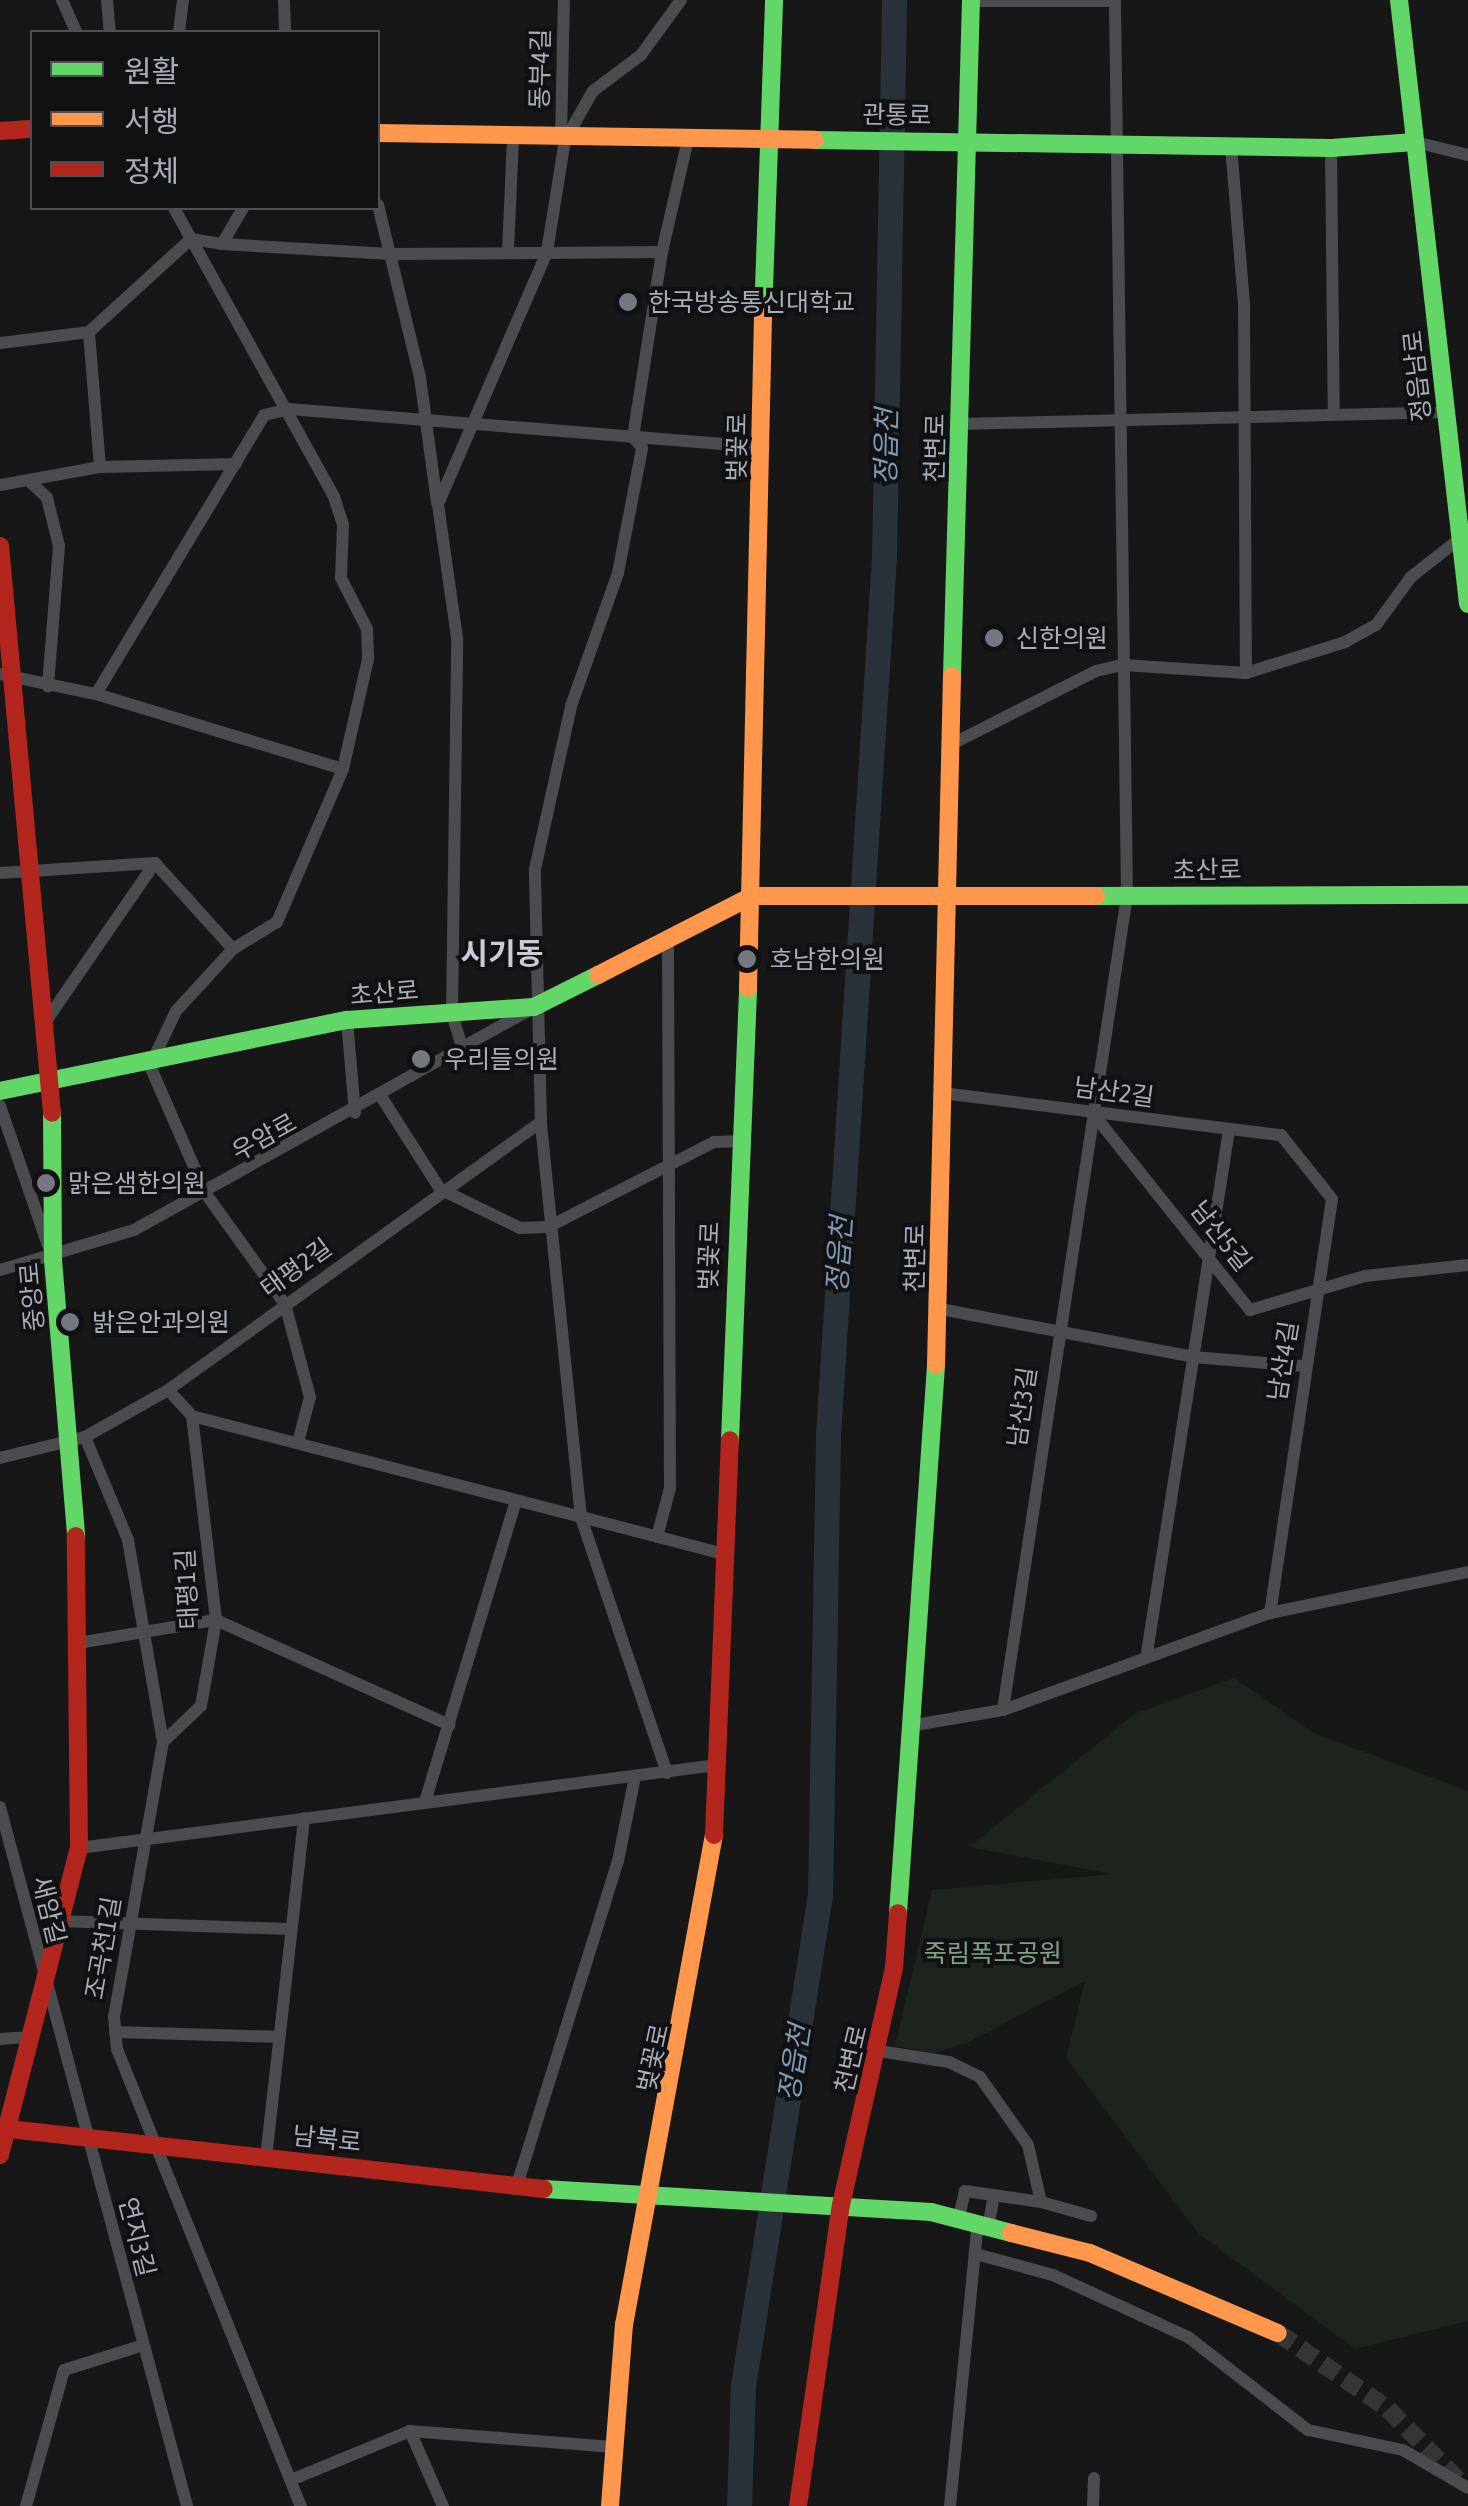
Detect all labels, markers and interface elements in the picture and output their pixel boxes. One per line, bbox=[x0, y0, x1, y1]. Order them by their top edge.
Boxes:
street label: 동부4길 bbox=[524, 28, 556, 110]
legend bbox=[30, 30, 380, 210]
text: 원활 bbox=[124, 54, 179, 88]
street label: 관통로 bbox=[862, 99, 932, 131]
text: 서행 bbox=[124, 104, 179, 138]
text: 정체 bbox=[124, 154, 179, 188]
place label: 한국방송통신대학교 bbox=[648, 287, 855, 317]
marker: 한국방송통신대학교 bbox=[617, 291, 639, 313]
street label: 정읍남로 bbox=[1397, 329, 1437, 423]
water label: 정읍천 bbox=[869, 408, 903, 486]
street label: 벚꽃로 bbox=[721, 412, 753, 482]
street label: 천변로 bbox=[919, 413, 951, 483]
place label: 신한의원 bbox=[1016, 623, 1108, 653]
marker: 신한의원 bbox=[981, 625, 1007, 651]
street label: 초산로 bbox=[1172, 854, 1242, 886]
district label: 시기동 bbox=[461, 935, 543, 971]
place label: 호남한의원 bbox=[770, 944, 885, 974]
marker: 호남한의원 bbox=[734, 946, 760, 972]
street label: 초산로 bbox=[348, 975, 420, 1011]
place label: 우리들의원 bbox=[444, 1044, 559, 1074]
marker: 우리들의원 bbox=[408, 1046, 434, 1072]
street label: 남산2길 bbox=[1072, 1072, 1156, 1112]
street label: 우암로 bbox=[227, 1107, 301, 1167]
place label: 맑은샘한의원 bbox=[68, 1168, 206, 1198]
marker: 맑은샘한의원 bbox=[33, 1170, 59, 1196]
street label: 남산5길 bbox=[1184, 1195, 1258, 1277]
water label: 정읍천 bbox=[820, 1215, 858, 1295]
street label: 벚꽃로 bbox=[693, 1221, 725, 1291]
street label: 천변로 bbox=[899, 1223, 931, 1293]
street label: 태평2길 bbox=[255, 1232, 337, 1304]
street label: 중앙로 bbox=[14, 1261, 50, 1333]
place label: 밝은안과의원 bbox=[92, 1307, 230, 1337]
marker: 밝은안과의원 bbox=[57, 1309, 83, 1335]
street label: 남산4길 bbox=[1262, 1319, 1304, 1403]
street label: 남산3길 bbox=[1002, 1365, 1042, 1449]
street label: 태평1길 bbox=[170, 1548, 204, 1630]
street label: 새암길 bbox=[26, 1873, 72, 1947]
street label: 조곡천1길 bbox=[79, 1894, 127, 2002]
park label: 죽림폭포공원 bbox=[924, 1938, 1062, 1968]
street label: 벚꽃로 bbox=[631, 2021, 675, 2095]
water label: 정읍천 bbox=[771, 2022, 817, 2104]
street label: 천변로 bbox=[829, 2022, 873, 2096]
street label: 남북로 bbox=[291, 2120, 363, 2158]
street label: 연지3길 bbox=[113, 2194, 161, 2280]

